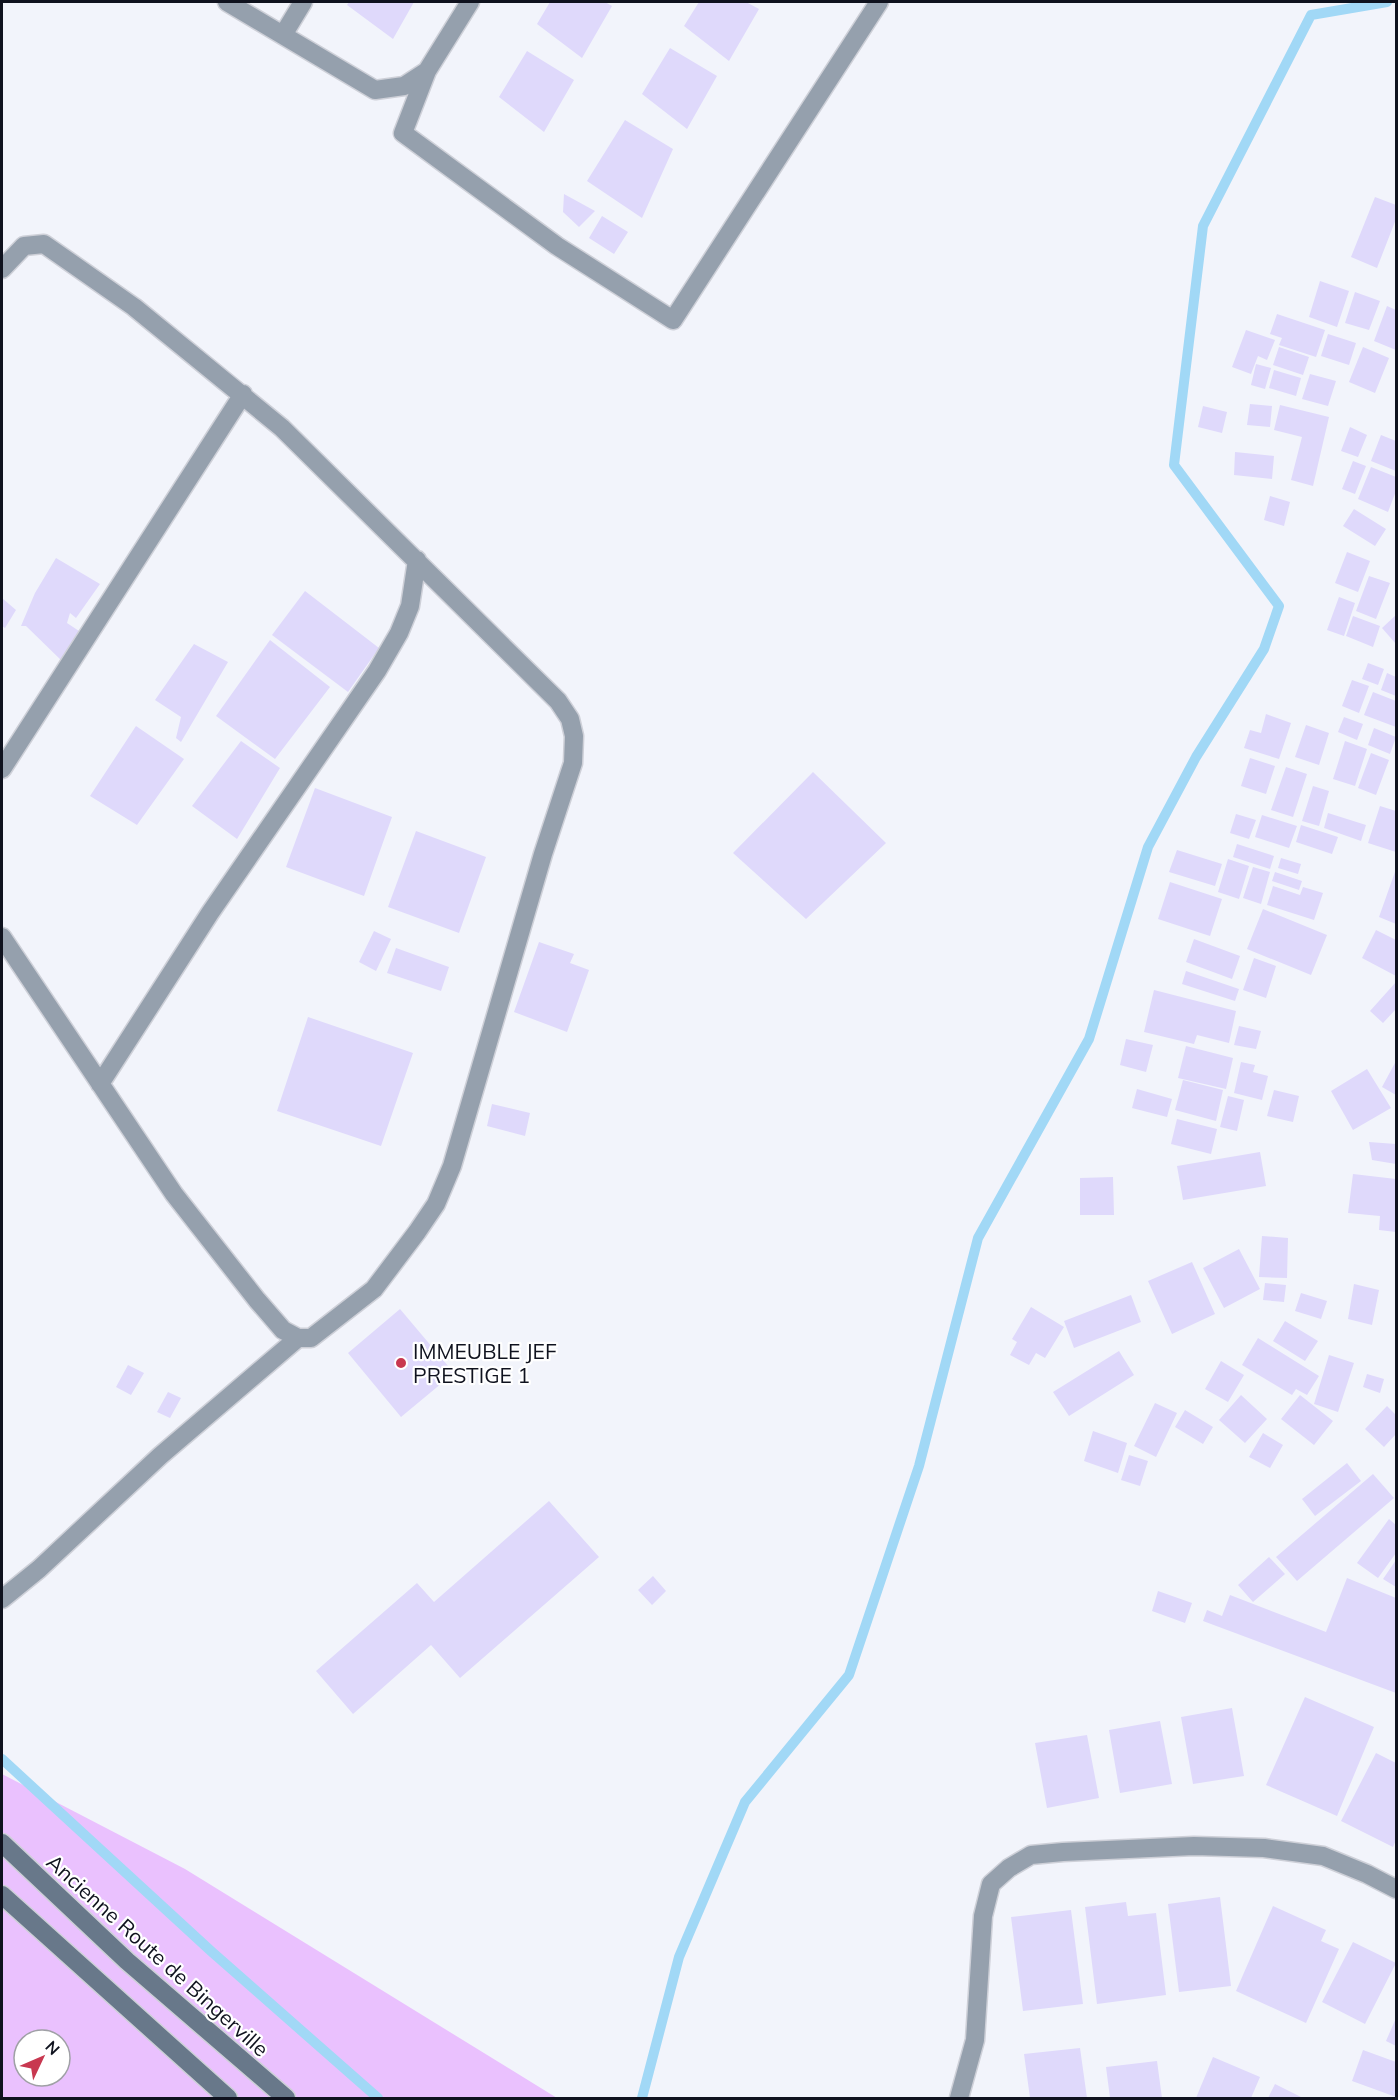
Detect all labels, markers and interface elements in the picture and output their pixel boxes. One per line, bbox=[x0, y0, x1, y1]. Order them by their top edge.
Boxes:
place label: IMMEUBLE JEF PRESTIGE 1 bbox=[413, 1338, 557, 1388]
marker: IMMEUBLE JEF PRESTIGE 1 bbox=[394, 1356, 408, 1370]
street label: Ancienne Route de Bingerville bbox=[42, 1848, 274, 2062]
north arrow bbox=[12, 2028, 72, 2088]
text: N bbox=[41, 2036, 64, 2059]

